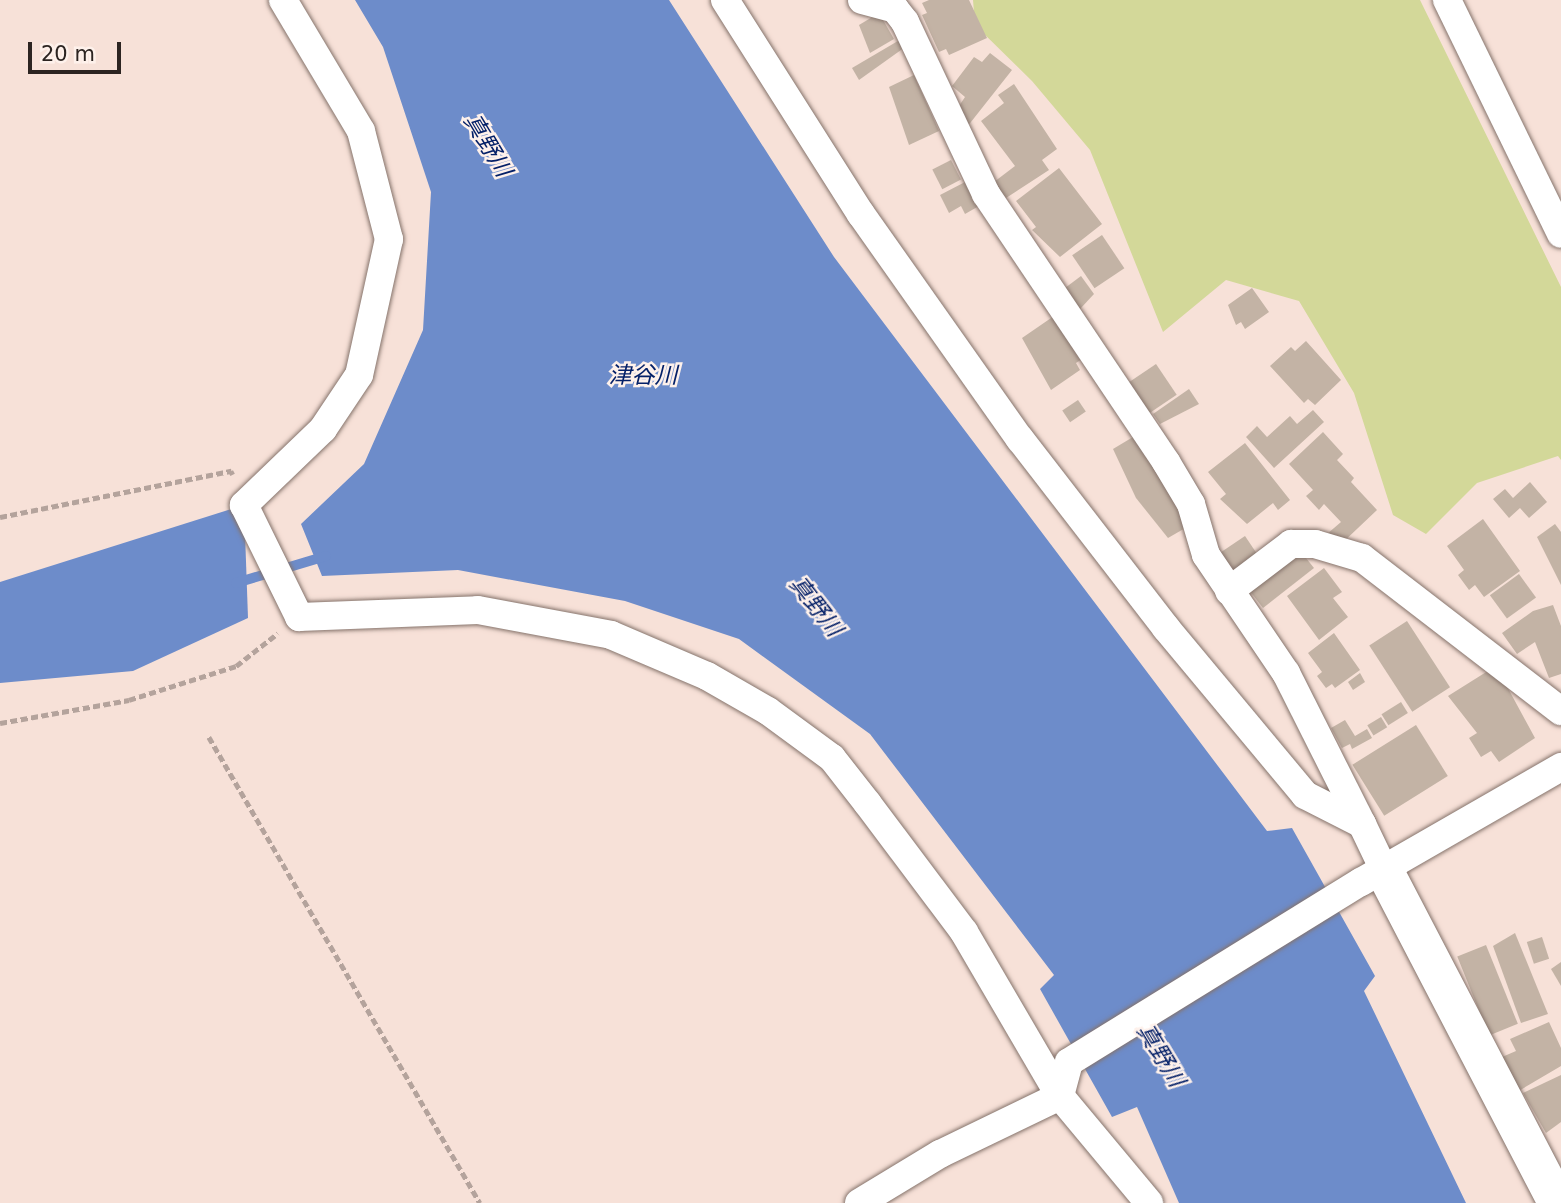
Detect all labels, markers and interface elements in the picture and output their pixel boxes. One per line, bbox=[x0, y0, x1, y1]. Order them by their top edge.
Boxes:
scale bar bbox=[32, 28, 124, 72]
text: 20 m bbox=[41, 42, 95, 66]
water label: 真野川 bbox=[458, 108, 518, 182]
water label: 津谷川 bbox=[609, 361, 677, 389]
water label: 真野川 bbox=[784, 570, 848, 642]
water label: 真野川 bbox=[1131, 1018, 1191, 1092]

